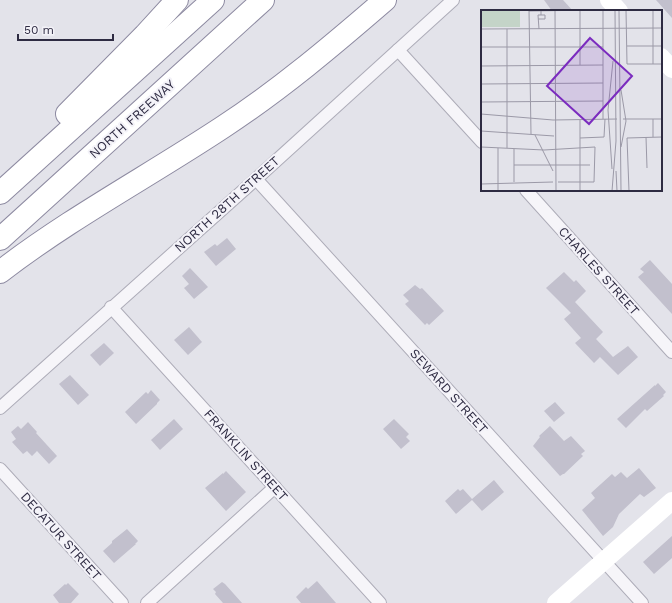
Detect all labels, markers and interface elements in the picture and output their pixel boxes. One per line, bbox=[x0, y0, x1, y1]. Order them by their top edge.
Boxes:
inset map bbox=[481, 10, 662, 191]
scale bar bbox=[18, 16, 113, 42]
text: 50 m bbox=[24, 23, 54, 37]
street label: NORTH FREEWAY bbox=[86, 76, 178, 161]
street label: NORTH 28TH STREET bbox=[172, 153, 283, 255]
street label: CHARLES STREET bbox=[555, 224, 643, 318]
street label: SEWARD STREET bbox=[407, 346, 491, 436]
street label: FRANKLIN STREET bbox=[201, 406, 291, 504]
street label: DECATUR STREET bbox=[18, 489, 104, 583]

